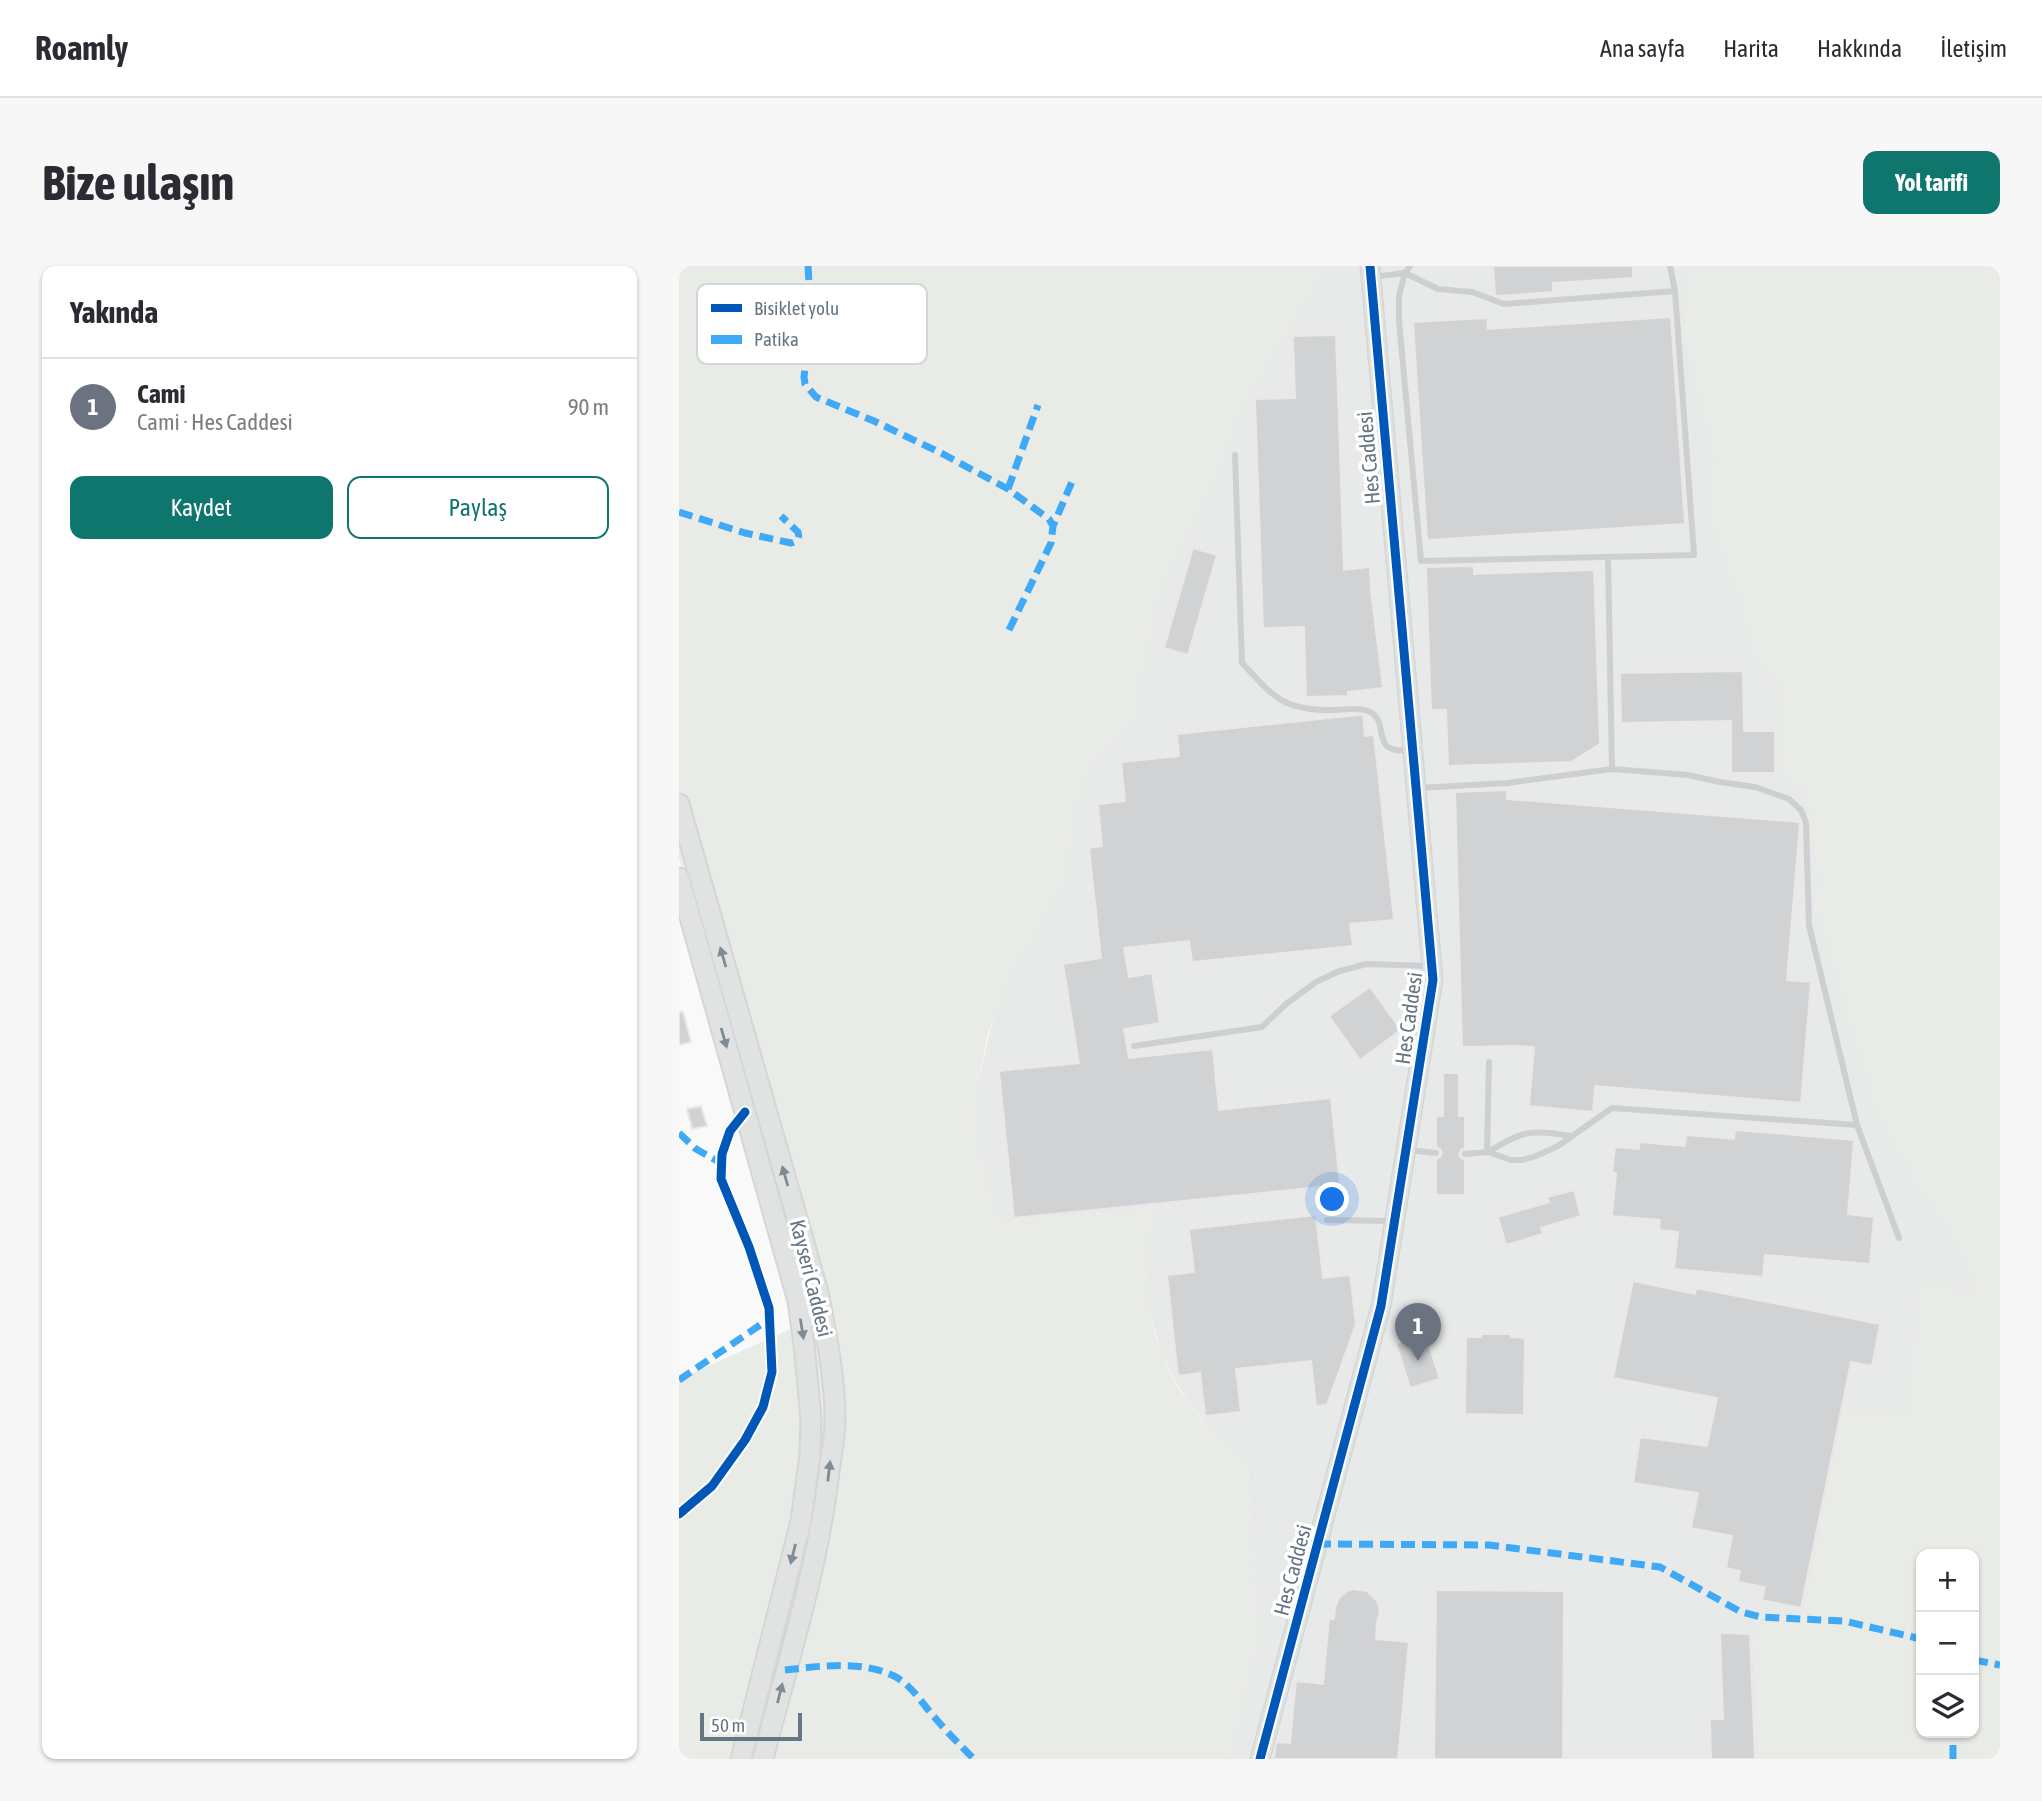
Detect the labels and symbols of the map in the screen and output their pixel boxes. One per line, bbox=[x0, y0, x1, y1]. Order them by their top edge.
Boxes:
legend bbox=[697, 284, 927, 364]
text: Bisiklet yolu bbox=[754, 297, 839, 319]
text: Patika bbox=[754, 328, 799, 350]
street label: Hes Caddesi bbox=[1352, 411, 1384, 505]
one-way arrow bbox=[717, 946, 728, 968]
street label: Hes Caddesi bbox=[1390, 970, 1426, 1066]
one-way arrow bbox=[719, 1028, 730, 1050]
one-way arrow bbox=[780, 1165, 790, 1186]
your location bbox=[1315, 1182, 1349, 1216]
street label: Kayseri Caddesi bbox=[786, 1217, 838, 1339]
pin: 1 bbox=[1395, 1303, 1441, 1361]
one-way arrow bbox=[797, 1318, 808, 1340]
one-way arrow bbox=[824, 1460, 835, 1482]
street label: Hes Caddesi bbox=[1268, 1522, 1316, 1618]
one-way arrow bbox=[787, 1544, 798, 1566]
one-way arrow bbox=[775, 1682, 786, 1704]
scale bar bbox=[700, 1710, 801, 1742]

